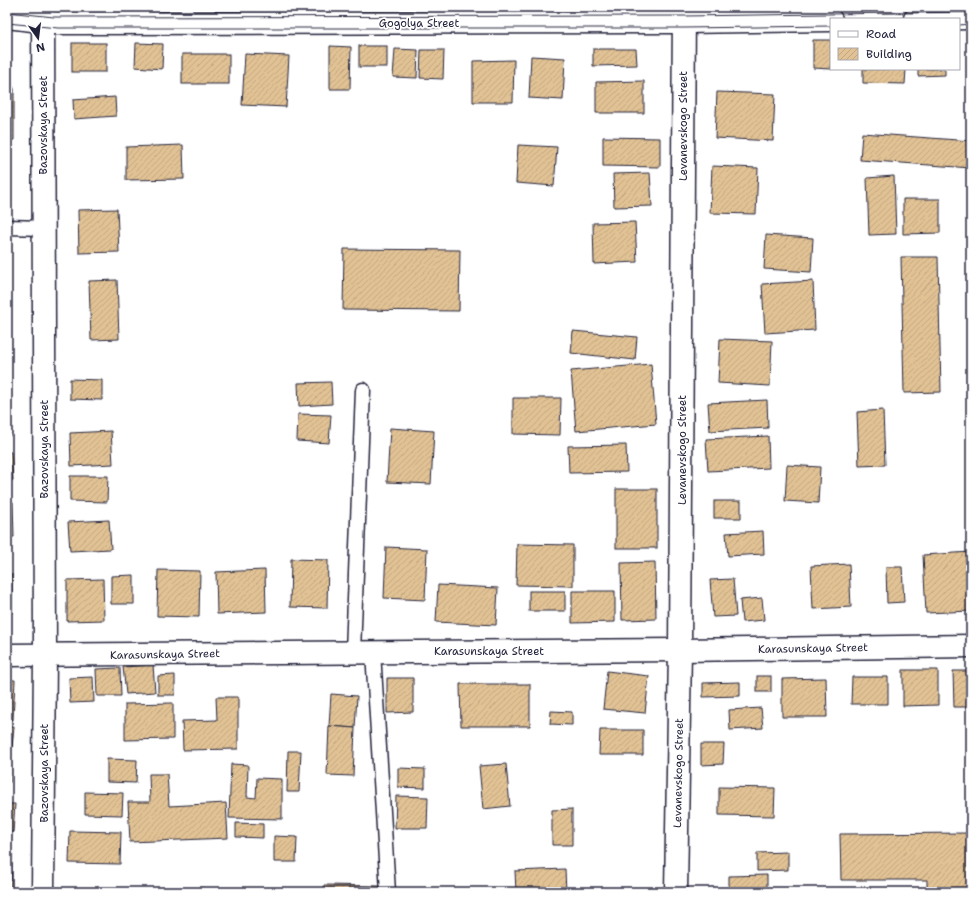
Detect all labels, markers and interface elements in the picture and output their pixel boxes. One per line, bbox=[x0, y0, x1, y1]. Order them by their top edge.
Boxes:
street label: Gogolya Street bbox=[379, 16, 459, 31]
north arrow bbox=[18, 18, 58, 58]
legend bbox=[830, 18, 960, 70]
text: Road bbox=[866, 26, 897, 42]
text: N bbox=[34, 39, 46, 56]
text: Building bbox=[866, 46, 912, 62]
street label: Levanevskogo Street bbox=[676, 71, 691, 181]
street label: Bazovskaya Street bbox=[36, 75, 51, 174]
street label: Levanevskogo Street bbox=[675, 395, 690, 505]
street label: Bazovskaya Street bbox=[37, 399, 52, 498]
street label: Karasunskaya Street bbox=[758, 640, 868, 657]
street label: Karasunskaya Street bbox=[434, 644, 544, 659]
street label: Karasunskaya Street bbox=[110, 646, 220, 663]
street label: Levanevskogo Street bbox=[670, 718, 687, 828]
street label: Bazovskaya Street bbox=[37, 723, 52, 822]

